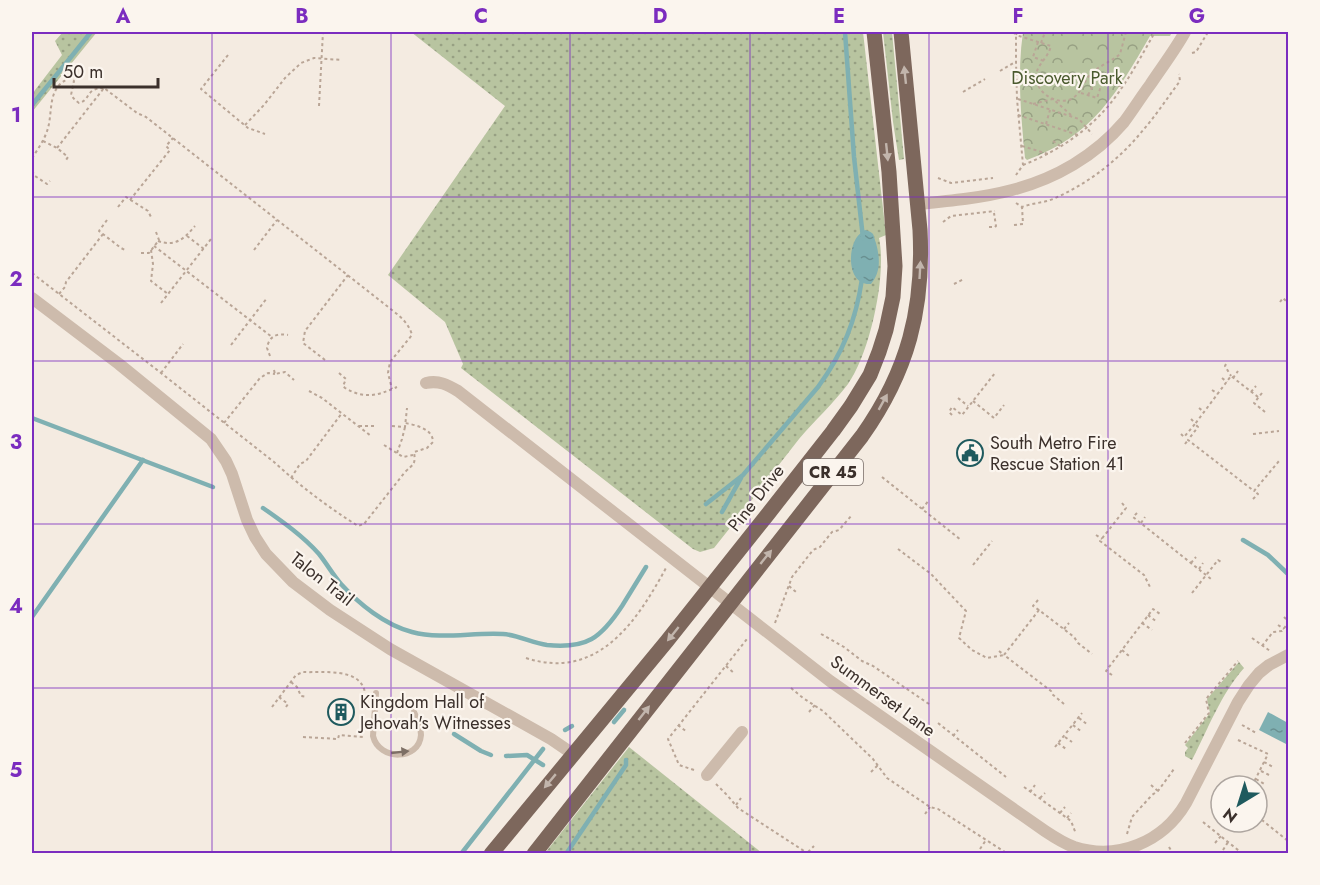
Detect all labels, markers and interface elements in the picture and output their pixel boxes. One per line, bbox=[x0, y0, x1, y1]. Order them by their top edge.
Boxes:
text: A bbox=[115, 2, 131, 31]
text: B bbox=[295, 2, 309, 31]
text: C bbox=[474, 2, 488, 31]
text: D bbox=[653, 2, 667, 31]
text: E bbox=[833, 2, 845, 31]
text: F bbox=[1012, 2, 1024, 31]
text: G bbox=[1189, 2, 1205, 31]
scale bar bbox=[54, 51, 158, 89]
text: 50 m bbox=[63, 59, 103, 85]
park label: Discovery Park bbox=[1011, 65, 1123, 91]
one-way arrow bbox=[900, 66, 910, 85]
text: 1 bbox=[11, 101, 21, 130]
one-way arrow bbox=[882, 143, 892, 162]
one-way arrow bbox=[916, 260, 925, 279]
text: 2 bbox=[9, 265, 23, 294]
one-way arrow bbox=[878, 394, 889, 410]
text: 3 bbox=[10, 428, 22, 457]
place label: South Metro Fire Rescue Station 41 bbox=[990, 430, 1124, 477]
public building icon: South Metro Fire Rescue Station 41 bbox=[955, 438, 985, 468]
street label: Pine Drive bbox=[722, 459, 790, 537]
road number: CR 45 bbox=[803, 459, 863, 485]
street label: Talon Trail bbox=[285, 546, 359, 612]
one-way arrow bbox=[759, 550, 772, 565]
text: 4 bbox=[9, 592, 23, 621]
one-way arrow bbox=[667, 626, 680, 642]
street label: Summerset Lane bbox=[825, 649, 941, 743]
place label: Kingdom Hall of Jehovah's Witnesses bbox=[358, 689, 511, 736]
building icon: Kingdom Hall of Jehovah's Witnesses bbox=[326, 697, 356, 727]
one-way arrow bbox=[638, 705, 651, 721]
one-way arrow bbox=[391, 747, 410, 757]
text: 5 bbox=[10, 756, 23, 785]
one-way arrow bbox=[544, 773, 557, 789]
north arrow bbox=[1209, 774, 1269, 834]
text: N bbox=[1218, 802, 1242, 828]

